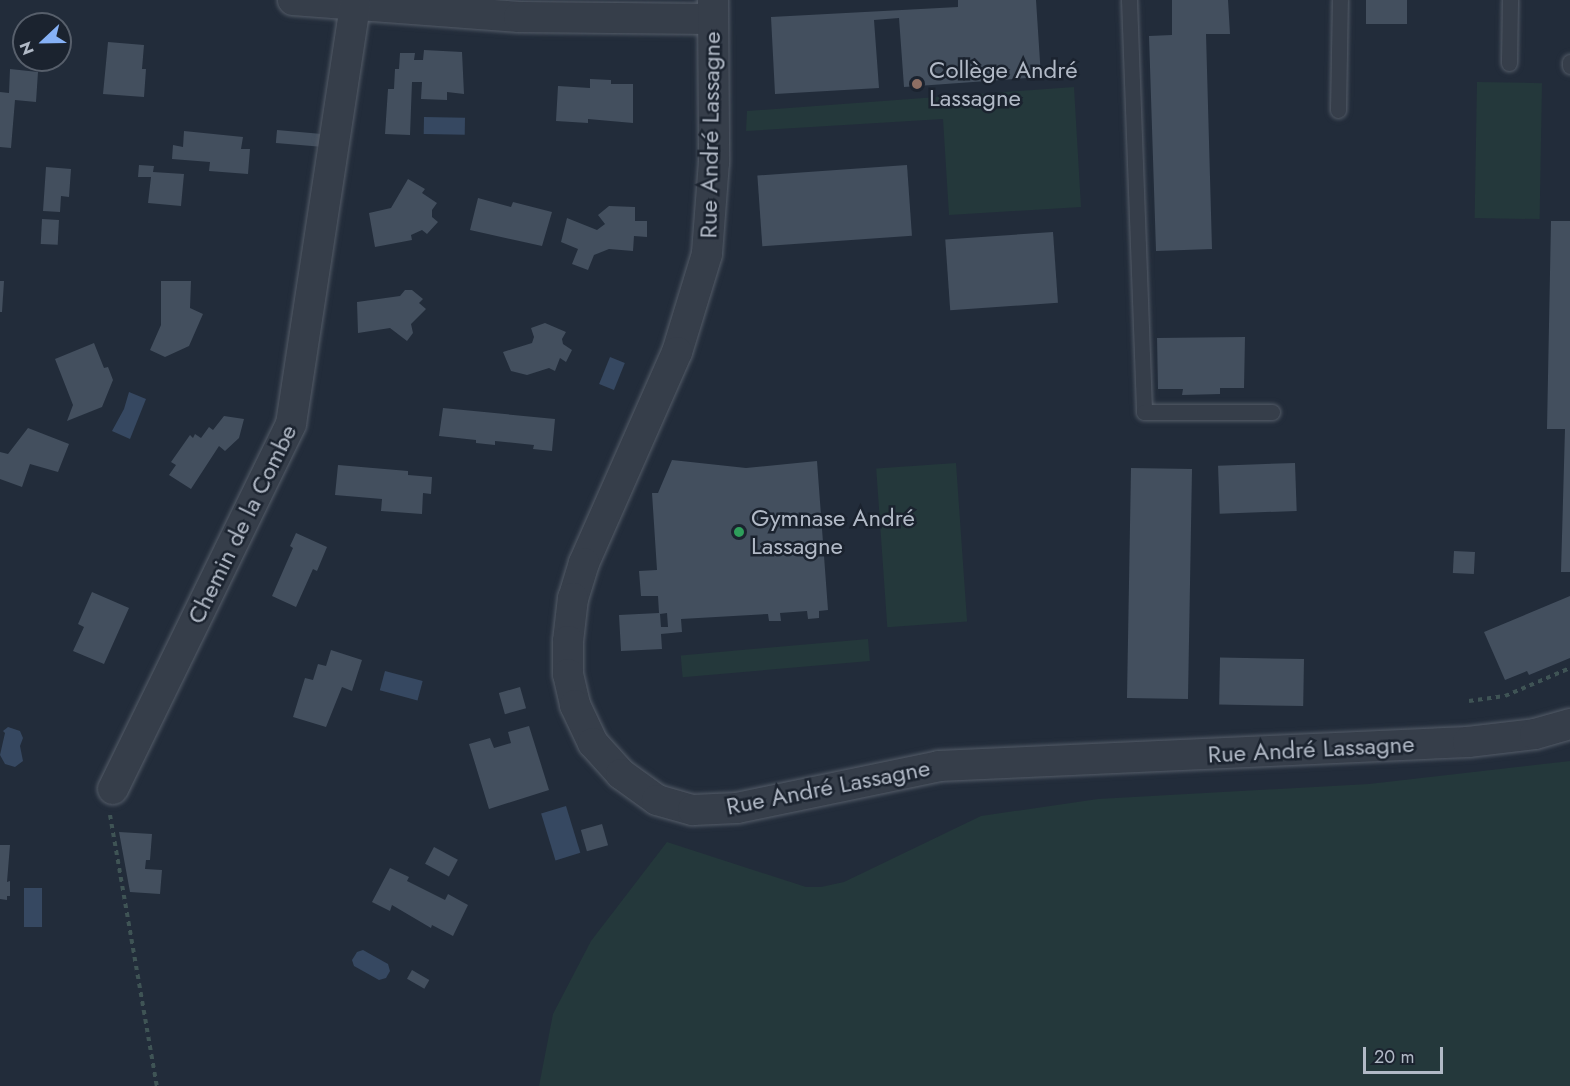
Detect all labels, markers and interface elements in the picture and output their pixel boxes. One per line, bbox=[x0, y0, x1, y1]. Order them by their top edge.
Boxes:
north arrow bbox=[12, 12, 72, 72]
street label: Rue André Lassagne bbox=[694, 31, 726, 239]
text: N bbox=[14, 38, 40, 58]
place label: Collège André Lassagne bbox=[929, 56, 1078, 112]
marker: Collège André Lassagne bbox=[910, 77, 924, 91]
street label: Chemin de la Combe bbox=[181, 420, 303, 628]
place label: Gymnase André Lassagne bbox=[751, 504, 915, 560]
marker: Gymnase André Lassagne bbox=[732, 525, 746, 539]
street label: Rue André Lassagne bbox=[1207, 729, 1415, 769]
street label: Rue André Lassagne bbox=[724, 753, 932, 821]
scale bar bbox=[1366, 1035, 1446, 1073]
text: 20 m bbox=[1374, 1044, 1414, 1070]

